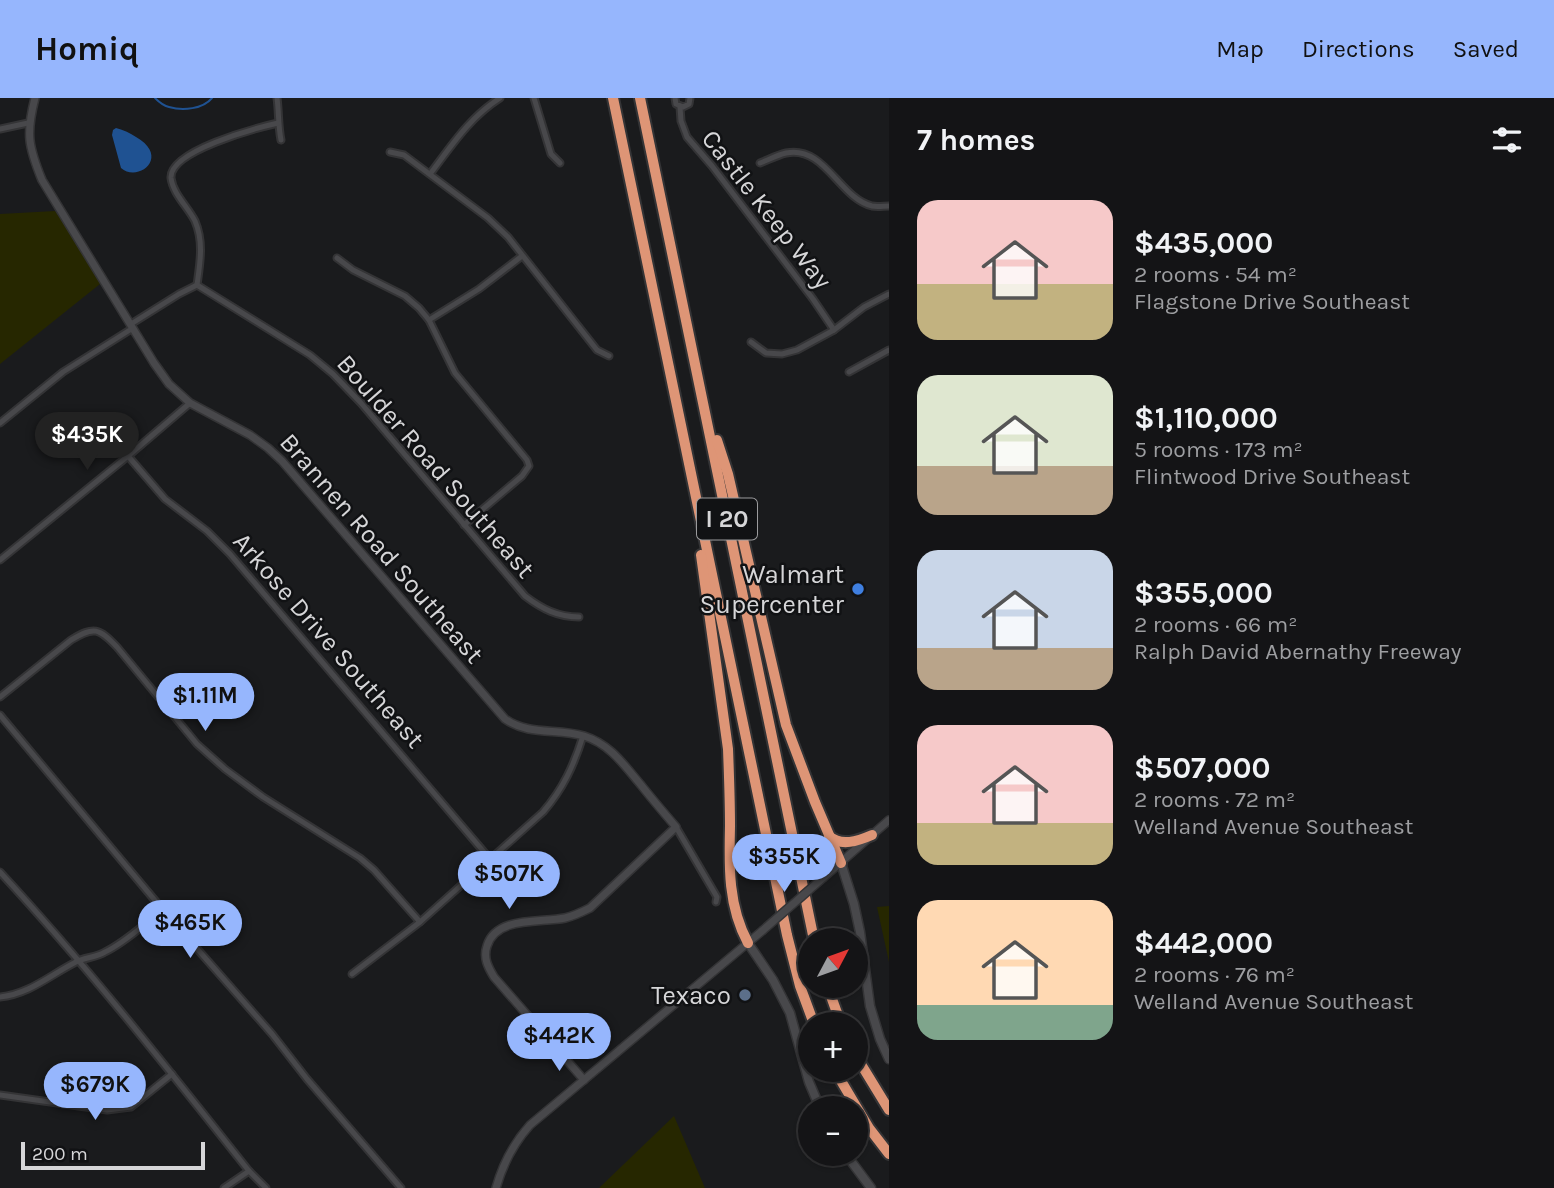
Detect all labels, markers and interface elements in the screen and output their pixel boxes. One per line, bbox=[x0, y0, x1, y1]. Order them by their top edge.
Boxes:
text: Homiq bbox=[35, 30, 139, 68]
text: Map bbox=[1216, 35, 1264, 63]
text: Directions bbox=[1302, 35, 1415, 63]
text: Saved bbox=[1453, 35, 1519, 63]
icon: filters bbox=[1488, 121, 1526, 159]
text: 7 homes bbox=[917, 122, 1035, 158]
street label: Castle Keep Way bbox=[695, 124, 838, 295]
text: $435,000 bbox=[1134, 225, 1273, 261]
icon: home bbox=[973, 228, 1057, 312]
text: 2 rooms · 54 m² bbox=[1134, 261, 1297, 288]
text: Flagstone Drive Southeast bbox=[1134, 288, 1410, 315]
street label: Boulder Road Southeast bbox=[330, 348, 541, 585]
text: $1,110,000 bbox=[1134, 400, 1278, 436]
icon: home bbox=[973, 403, 1057, 487]
pin: $435K bbox=[38, 412, 136, 472]
text: $435K bbox=[51, 421, 123, 448]
street label: Brannen Road Southeast bbox=[273, 427, 490, 670]
text: 5 rooms · 173 m² bbox=[1134, 436, 1303, 463]
text: Flintwood Drive Southeast bbox=[1134, 463, 1410, 490]
road number: I 20 bbox=[697, 498, 757, 540]
street label: Arkose Drive Southeast bbox=[227, 526, 431, 755]
place label: Walmart Supercenter bbox=[700, 559, 845, 620]
text: $355,000 bbox=[1134, 575, 1273, 611]
icon: home bbox=[973, 578, 1057, 662]
marker: Walmart Supercenter bbox=[850, 581, 866, 597]
text: 2 rooms · 66 m² bbox=[1134, 611, 1297, 638]
text: Ralph David Abernathy Freeway bbox=[1134, 638, 1462, 665]
pin: $1.11M bbox=[148, 674, 262, 733]
text: $1.11M bbox=[172, 682, 238, 709]
text: $507,000 bbox=[1134, 750, 1271, 786]
icon: home bbox=[973, 753, 1057, 837]
text: 2 rooms · 72 m² bbox=[1134, 786, 1295, 813]
text: Welland Avenue Southeast bbox=[1134, 813, 1413, 840]
pin: $355K bbox=[735, 834, 833, 894]
text: $355K bbox=[748, 843, 820, 870]
pin: $507K bbox=[460, 852, 558, 911]
text: $507K bbox=[474, 860, 544, 887]
pin: $465K bbox=[141, 900, 239, 960]
text: $465K bbox=[154, 909, 226, 936]
text: $442,000 bbox=[1134, 925, 1273, 961]
north arrow bbox=[798, 928, 868, 998]
map controls bbox=[798, 928, 868, 1166]
icon: home bbox=[973, 928, 1057, 1012]
text: 2 rooms · 76 m² bbox=[1134, 961, 1295, 988]
place label: Texaco bbox=[651, 980, 731, 1011]
marker: Texaco bbox=[737, 987, 753, 1003]
text: Welland Avenue Southeast bbox=[1134, 988, 1413, 1015]
button: + bbox=[798, 1012, 868, 1082]
pin: $442K bbox=[510, 1014, 608, 1073]
text: $442K bbox=[523, 1022, 595, 1049]
pin: $679K bbox=[46, 1062, 144, 1122]
text: $679K bbox=[60, 1071, 130, 1098]
button: − bbox=[798, 1096, 868, 1166]
scale bar bbox=[21, 1139, 205, 1171]
text: 200 m bbox=[32, 1143, 88, 1165]

